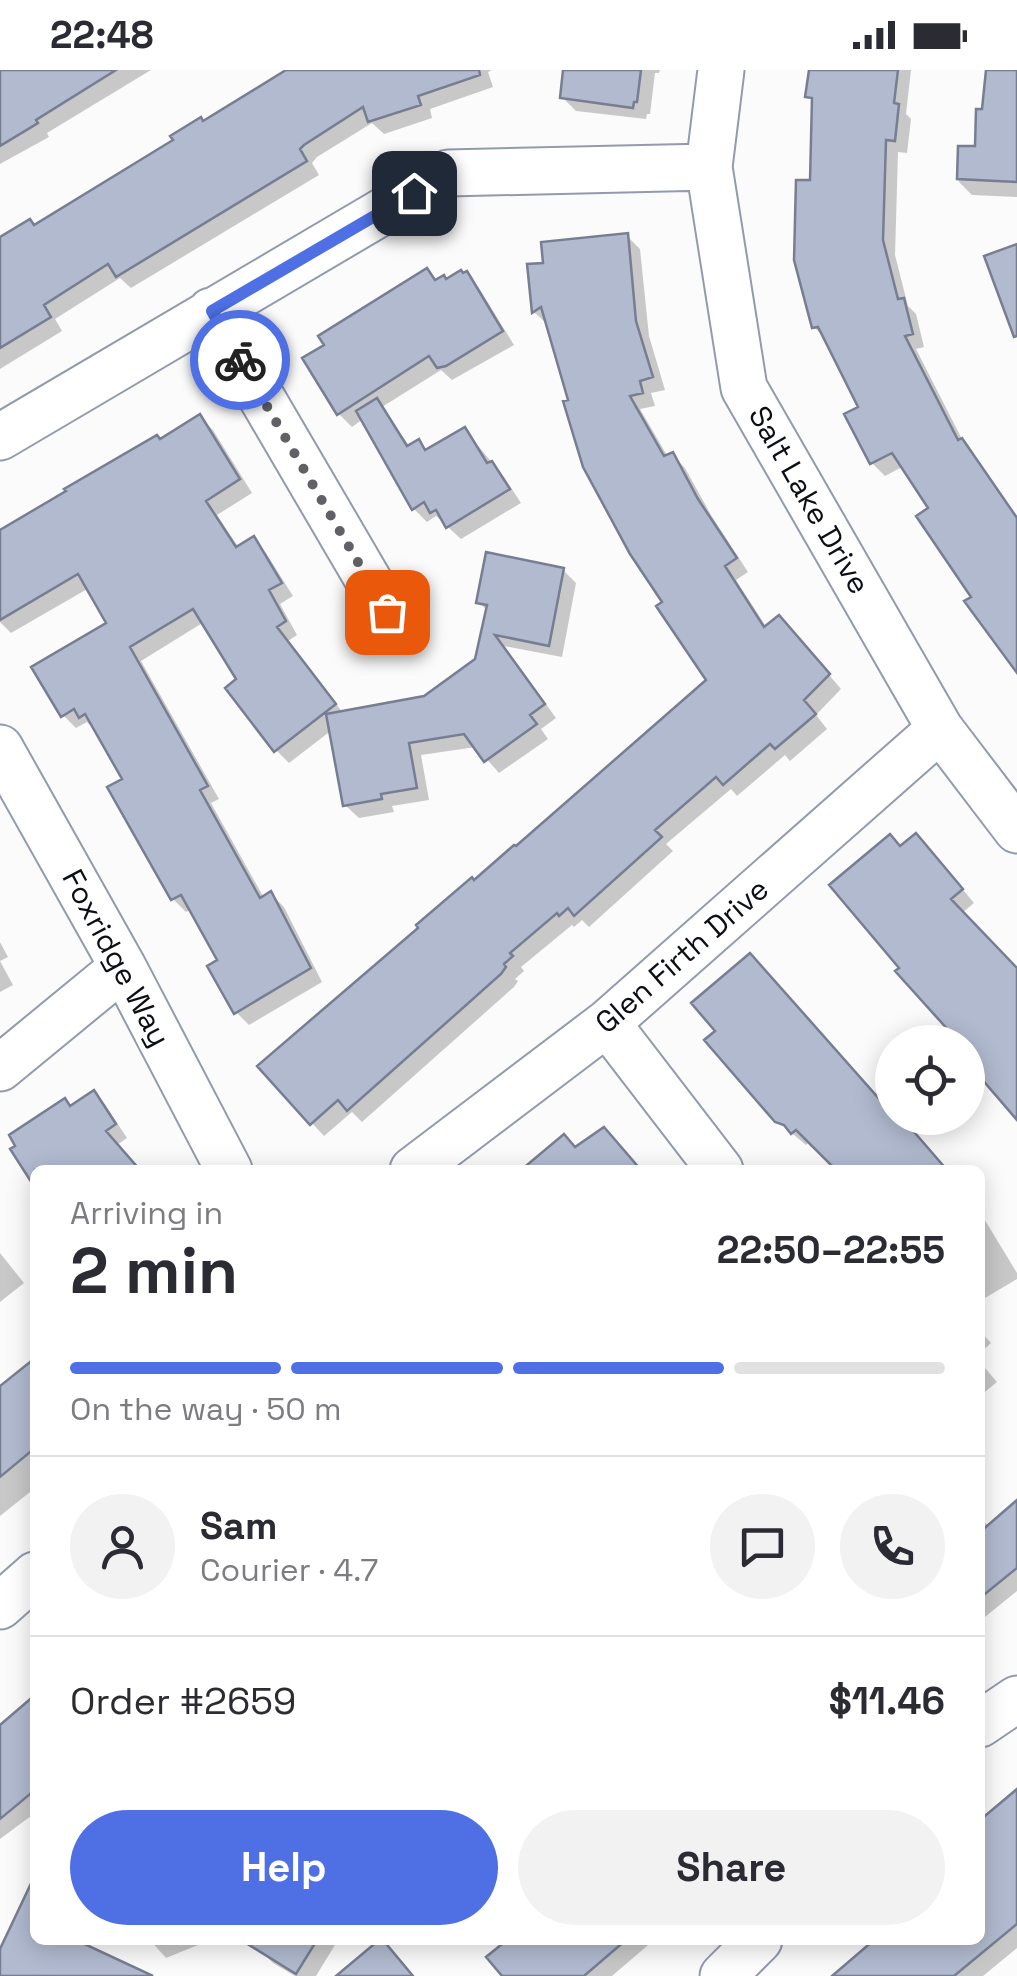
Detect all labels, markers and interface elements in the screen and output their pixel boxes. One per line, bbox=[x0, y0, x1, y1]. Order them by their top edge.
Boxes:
text: 22:48 bbox=[50, 11, 153, 59]
pin bbox=[372, 151, 457, 236]
icon: home bbox=[387, 166, 442, 221]
courier bbox=[190, 310, 290, 410]
icon: bike bbox=[213, 333, 268, 388]
street label: Salt Lake Drive bbox=[740, 399, 879, 601]
pin bbox=[345, 570, 430, 655]
icon: bag bbox=[360, 585, 415, 640]
street label: Foxridge Way bbox=[53, 863, 179, 1053]
street label: Glen Firth Drive bbox=[587, 870, 777, 1042]
map controls bbox=[875, 1025, 985, 1135]
button: locate bbox=[875, 1025, 985, 1135]
text: Arriving in bbox=[70, 1193, 223, 1233]
text: 22:50–22:55 bbox=[717, 1226, 945, 1274]
text: 2 min bbox=[70, 1229, 238, 1312]
text: On the way · 50 m bbox=[70, 1389, 342, 1429]
button: person bbox=[70, 1494, 175, 1599]
button: chat bbox=[710, 1494, 815, 1599]
button: phone bbox=[840, 1494, 945, 1599]
text: Sam bbox=[200, 1502, 277, 1550]
text: Courier · 4.7 bbox=[200, 1550, 378, 1590]
text: Order #2659 bbox=[70, 1677, 296, 1725]
text: $11.46 bbox=[829, 1677, 945, 1725]
button: Help bbox=[70, 1810, 498, 1925]
button: Share bbox=[518, 1810, 945, 1925]

